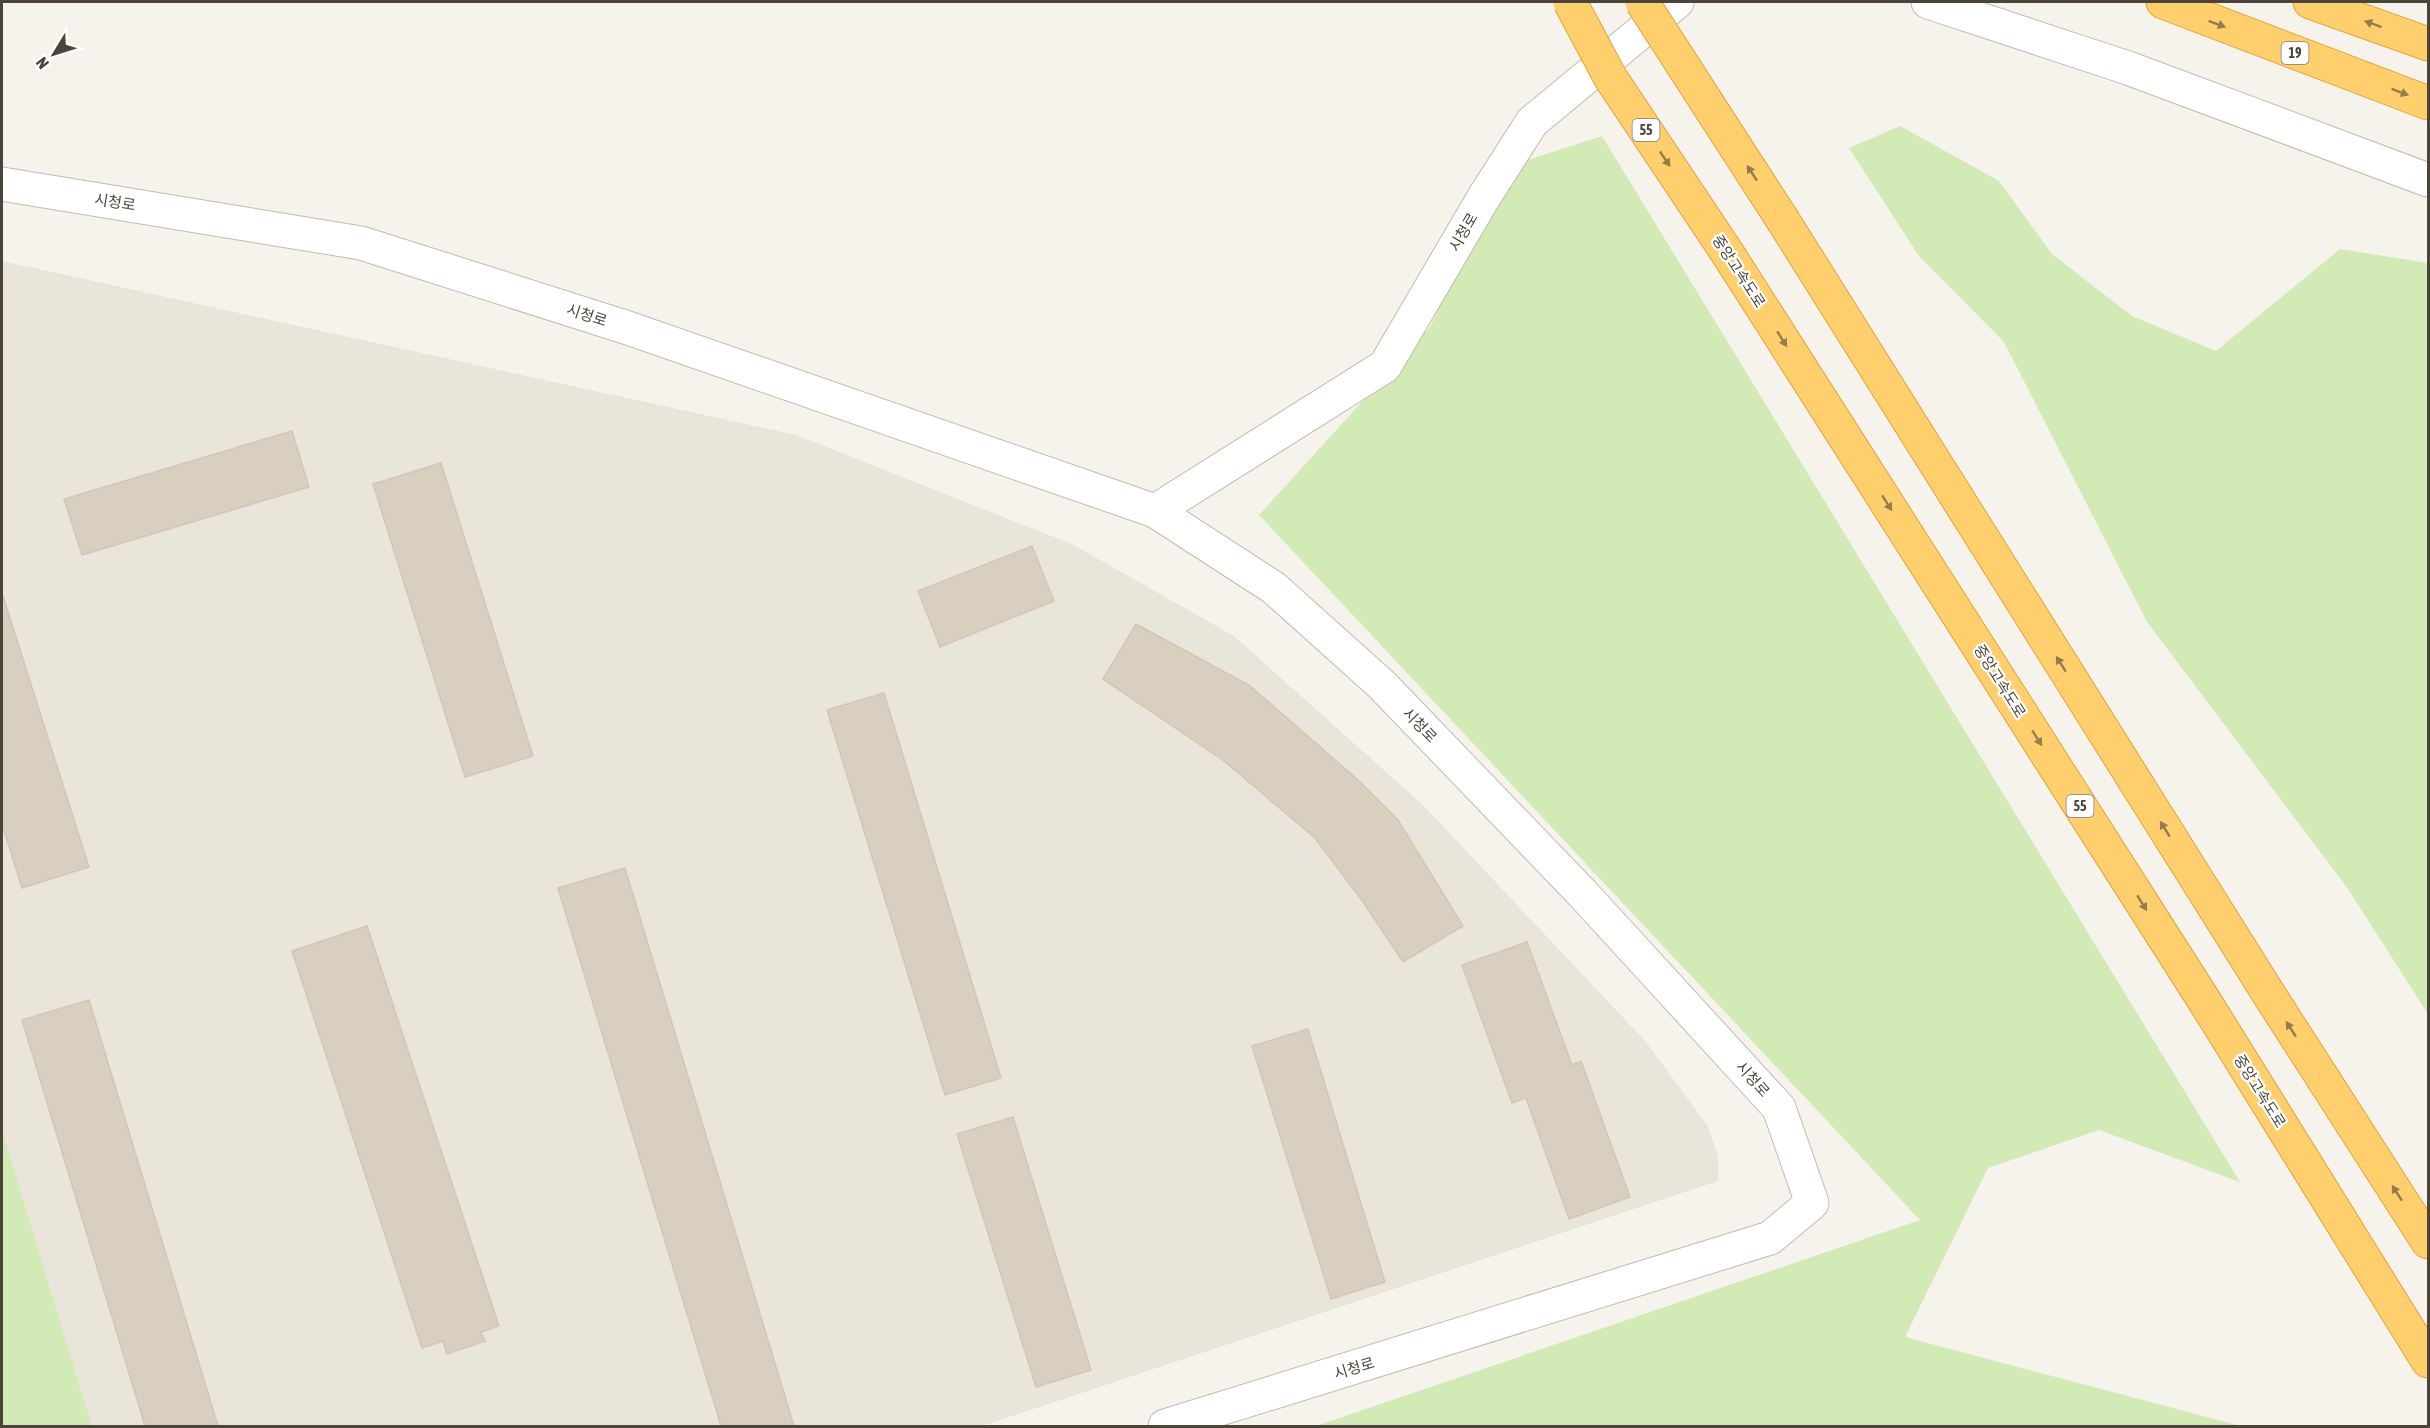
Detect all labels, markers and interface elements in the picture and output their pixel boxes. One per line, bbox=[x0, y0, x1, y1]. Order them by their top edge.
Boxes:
one-way arrow bbox=[2364, 19, 2382, 29]
one-way arrow bbox=[2208, 20, 2226, 29]
north arrow bbox=[24, 24, 84, 84]
road number: 19 bbox=[2282, 42, 2308, 64]
text: N bbox=[32, 54, 52, 73]
one-way arrow bbox=[2391, 88, 2409, 97]
road number: 55 bbox=[1632, 119, 1660, 141]
one-way arrow bbox=[1659, 151, 1671, 167]
one-way arrow bbox=[1747, 165, 1758, 181]
street label: 시청로 bbox=[93, 190, 137, 214]
street label: 시청로 bbox=[1445, 210, 1481, 254]
street label: 중앙고속도로 bbox=[1709, 232, 1769, 310]
street label: 시청로 bbox=[565, 301, 609, 329]
one-way arrow bbox=[1777, 330, 1788, 347]
one-way arrow bbox=[1881, 495, 1892, 511]
street label: 중앙고속도로 bbox=[1971, 641, 2029, 721]
one-way arrow bbox=[2056, 655, 2067, 672]
street label: 시청로 bbox=[1400, 704, 1440, 746]
one-way arrow bbox=[2031, 730, 2043, 746]
road number: 55 bbox=[2066, 795, 2094, 817]
one-way arrow bbox=[2160, 821, 2171, 837]
one-way arrow bbox=[2136, 895, 2147, 911]
one-way arrow bbox=[2286, 1021, 2297, 1037]
street label: 중앙고속도로 bbox=[2231, 1051, 2289, 1131]
street label: 시청로 bbox=[1733, 1058, 1773, 1100]
one-way arrow bbox=[2392, 1185, 2403, 1201]
street label: 시청로 bbox=[1332, 1354, 1376, 1382]

